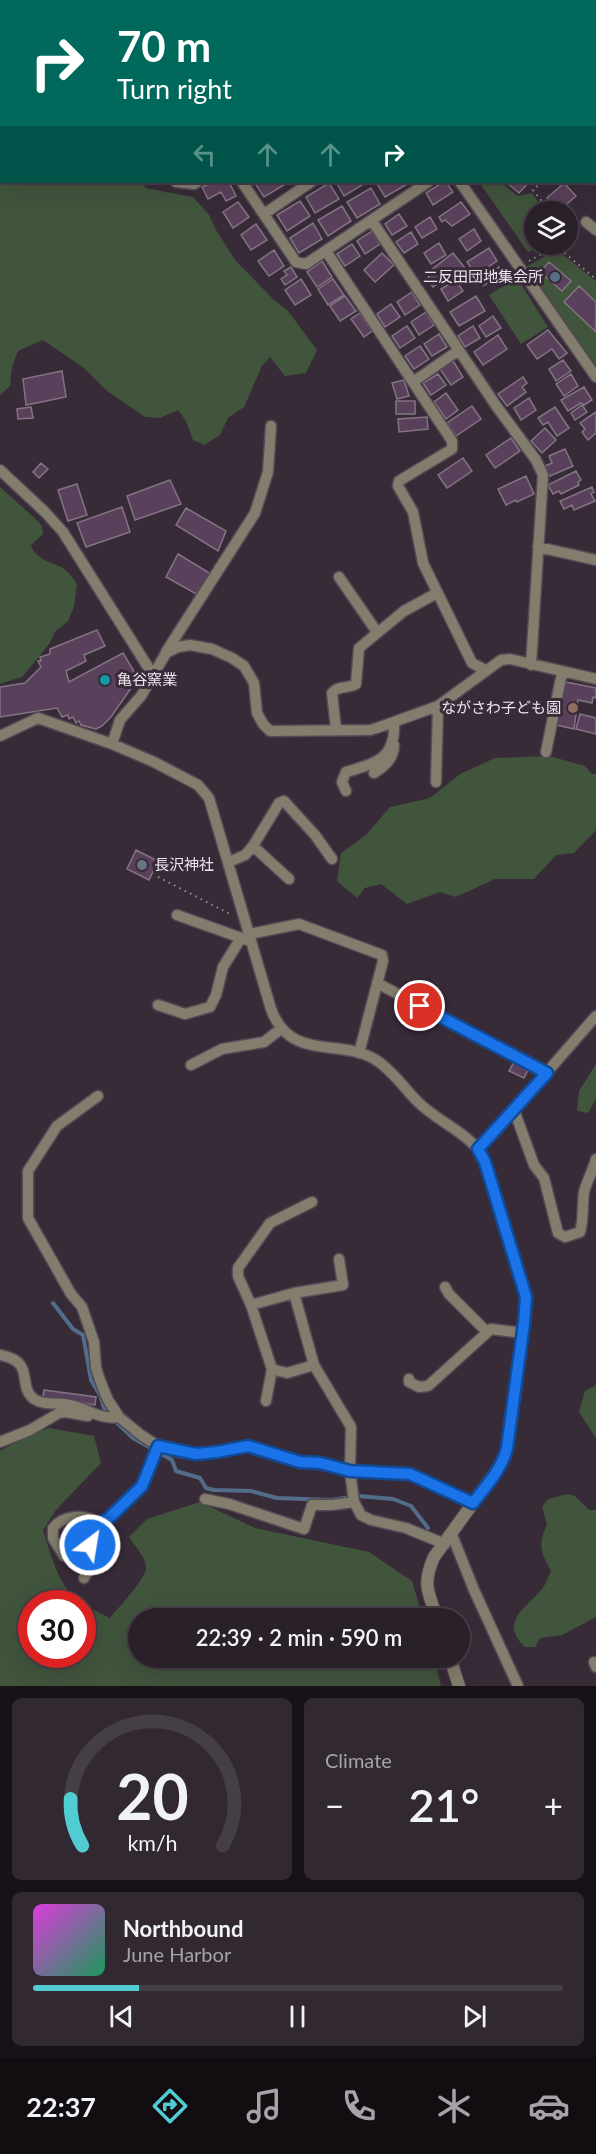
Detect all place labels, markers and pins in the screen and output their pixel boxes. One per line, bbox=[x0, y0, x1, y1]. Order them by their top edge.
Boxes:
place label: 二反田団地集会所 bbox=[423, 267, 543, 285]
marker: 二反田団地集会所 bbox=[548, 270, 562, 284]
place label: 亀谷窯業 bbox=[117, 670, 177, 688]
marker: 亀谷窯業 bbox=[98, 673, 112, 687]
place label: ながさわ子ども園 bbox=[441, 698, 561, 716]
marker: ながさわ子ども園 bbox=[566, 701, 580, 715]
place label: 長沢神社 bbox=[154, 855, 214, 873]
marker: 長沢神社 bbox=[135, 858, 149, 872]
pin bbox=[394, 980, 445, 1031]

